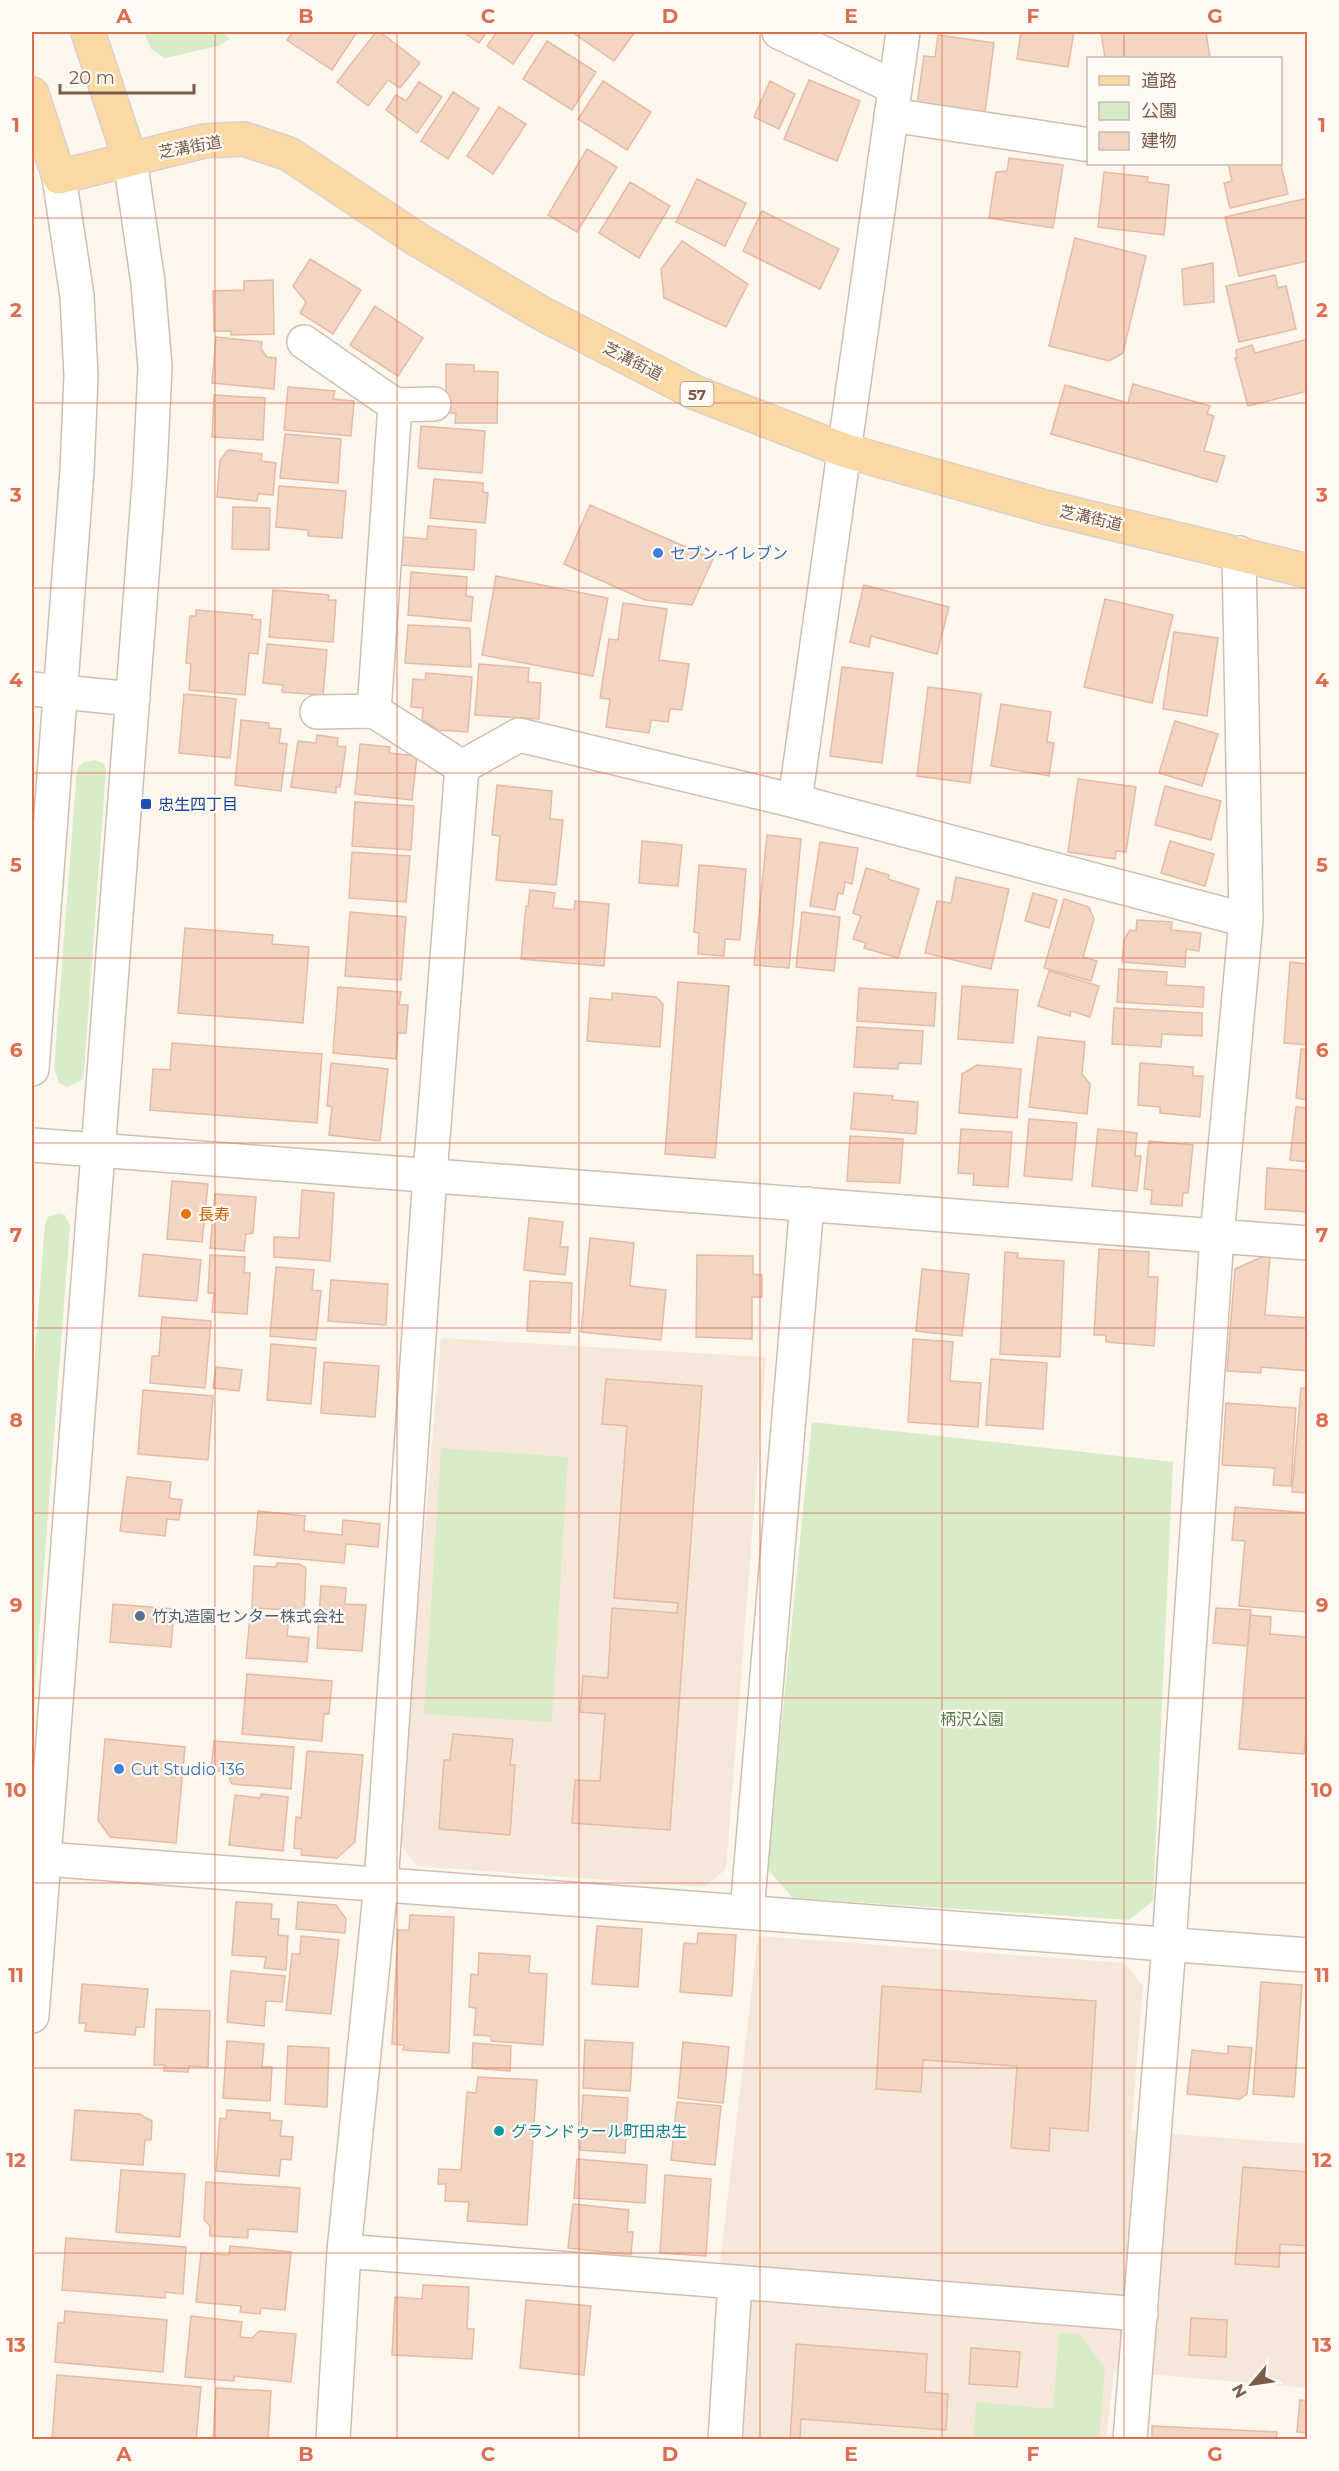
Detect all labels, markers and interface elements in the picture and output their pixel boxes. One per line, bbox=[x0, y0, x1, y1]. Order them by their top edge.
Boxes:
text: A bbox=[115, 4, 132, 28]
text: B bbox=[298, 4, 314, 28]
text: C bbox=[481, 4, 496, 28]
text: D bbox=[662, 4, 678, 28]
text: E bbox=[844, 4, 858, 28]
text: F bbox=[1027, 4, 1040, 28]
text: G bbox=[1207, 4, 1223, 28]
scale bar bbox=[60, 57, 194, 95]
legend bbox=[1087, 57, 1282, 165]
text: 20 m bbox=[69, 67, 115, 89]
text: 道路 bbox=[1141, 70, 1177, 92]
text: 公園 bbox=[1141, 100, 1177, 122]
text: 1 bbox=[12, 113, 20, 137]
text: 1 bbox=[1318, 113, 1326, 137]
text: 建物 bbox=[1141, 130, 1177, 152]
street label: 芝溝街道 bbox=[157, 132, 223, 162]
text: 2 bbox=[10, 298, 22, 322]
text: 2 bbox=[1316, 298, 1328, 322]
street label: 芝溝街道 bbox=[600, 338, 666, 384]
road number: 57 bbox=[680, 382, 714, 406]
text: 3 bbox=[9, 483, 22, 507]
text: 3 bbox=[1315, 483, 1328, 507]
street label: 芝溝街道 bbox=[1058, 502, 1124, 534]
place label: セブン-イレブン bbox=[670, 544, 788, 563]
marker: セブン-イレブン bbox=[651, 546, 665, 560]
text: 4 bbox=[9, 668, 23, 692]
text: 4 bbox=[1315, 668, 1329, 692]
place label: 忠生四丁目 bbox=[158, 795, 238, 814]
marker: 忠生四丁目 bbox=[139, 797, 153, 811]
text: 5 bbox=[10, 853, 22, 877]
text: 5 bbox=[1316, 853, 1328, 877]
text: 6 bbox=[10, 1038, 23, 1062]
text: 6 bbox=[1316, 1038, 1329, 1062]
place label: 長寿 bbox=[198, 1205, 230, 1224]
marker: 長寿 bbox=[179, 1207, 193, 1221]
text: 7 bbox=[10, 1223, 22, 1247]
text: 7 bbox=[1316, 1223, 1328, 1247]
text: 8 bbox=[9, 1408, 23, 1432]
text: 8 bbox=[1315, 1408, 1329, 1432]
text: 9 bbox=[10, 1593, 22, 1617]
text: 9 bbox=[1316, 1593, 1328, 1617]
place label: 竹丸造園センター株式会社 bbox=[152, 1607, 344, 1626]
marker: 竹丸造園センター株式会社 bbox=[133, 1609, 147, 1623]
park label: 柄沢公園 bbox=[940, 1710, 1004, 1729]
place label: Cut Studio 136 bbox=[131, 1760, 245, 1779]
marker: Cut Studio 136 bbox=[112, 1762, 126, 1776]
text: 10 bbox=[5, 1778, 27, 1802]
text: 10 bbox=[1311, 1778, 1333, 1802]
text: 11 bbox=[8, 1963, 24, 1987]
text: 11 bbox=[1314, 1963, 1330, 1987]
place label: グランドゥール町田忠生 bbox=[511, 2122, 687, 2141]
marker: グランドゥール町田忠生 bbox=[492, 2124, 506, 2138]
text: 12 bbox=[6, 2148, 26, 2172]
text: 12 bbox=[1312, 2148, 1332, 2172]
text: 13 bbox=[6, 2333, 26, 2357]
text: 13 bbox=[1312, 2333, 1332, 2357]
north arrow bbox=[1222, 2354, 1282, 2414]
text: N bbox=[1228, 2381, 1251, 2401]
text: A bbox=[115, 2442, 132, 2466]
text: B bbox=[298, 2442, 314, 2466]
text: C bbox=[481, 2442, 496, 2466]
text: D bbox=[662, 2442, 678, 2466]
text: E bbox=[844, 2442, 858, 2466]
text: F bbox=[1027, 2442, 1040, 2466]
text: G bbox=[1207, 2442, 1223, 2466]

